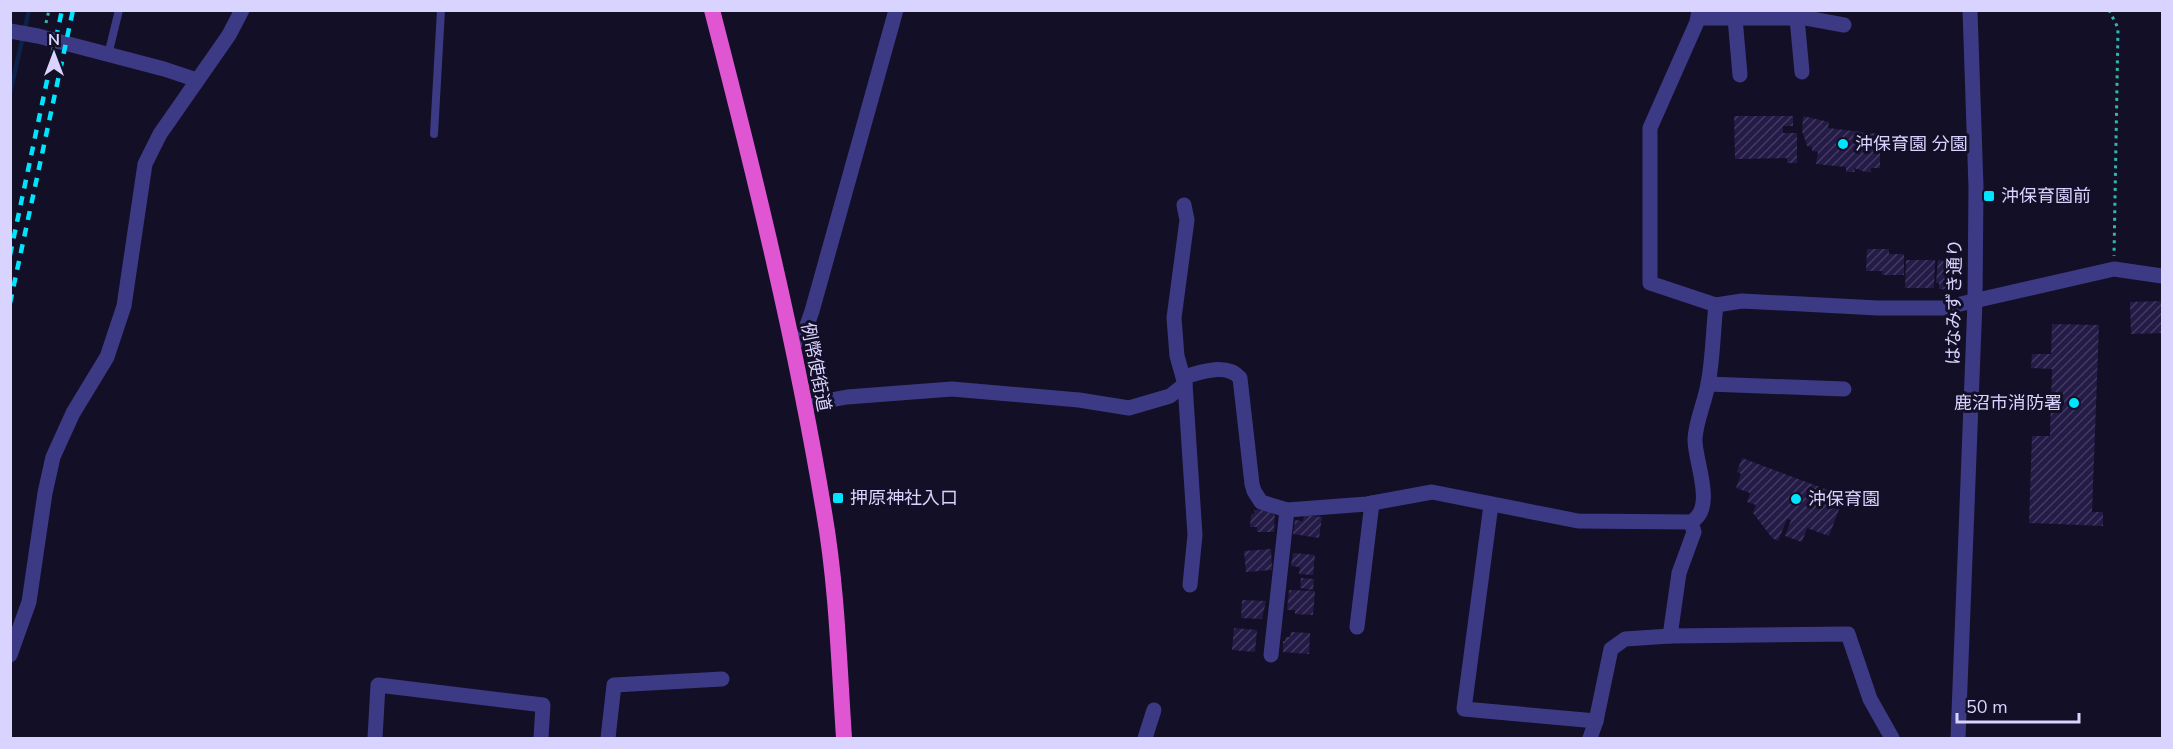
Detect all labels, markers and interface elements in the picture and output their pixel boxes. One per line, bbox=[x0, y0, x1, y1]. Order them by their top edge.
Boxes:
north arrow bbox=[24, 24, 84, 84]
text: N bbox=[48, 29, 60, 51]
place label: 沖保育園 分園 bbox=[1855, 132, 1968, 156]
marker: 沖保育園 分園 bbox=[1836, 137, 1850, 151]
place label: 沖保育園前 bbox=[2001, 184, 2091, 208]
marker: 沖保育園前 bbox=[1982, 189, 1996, 203]
street label: はなみずき通り bbox=[1941, 239, 1967, 365]
street label: 例幣使街道 bbox=[796, 321, 836, 413]
place label: 鹿沼市消防署 bbox=[1954, 391, 2062, 415]
marker: 鹿沼市消防署 bbox=[2067, 396, 2081, 410]
place label: 押原神社入口 bbox=[850, 486, 958, 510]
place label: 沖保育園 bbox=[1808, 487, 1880, 511]
marker: 押原神社入口 bbox=[831, 491, 845, 505]
marker: 沖保育園 bbox=[1789, 492, 1803, 506]
scale bar bbox=[1957, 686, 2078, 724]
text: 50 m bbox=[1966, 695, 2008, 719]

